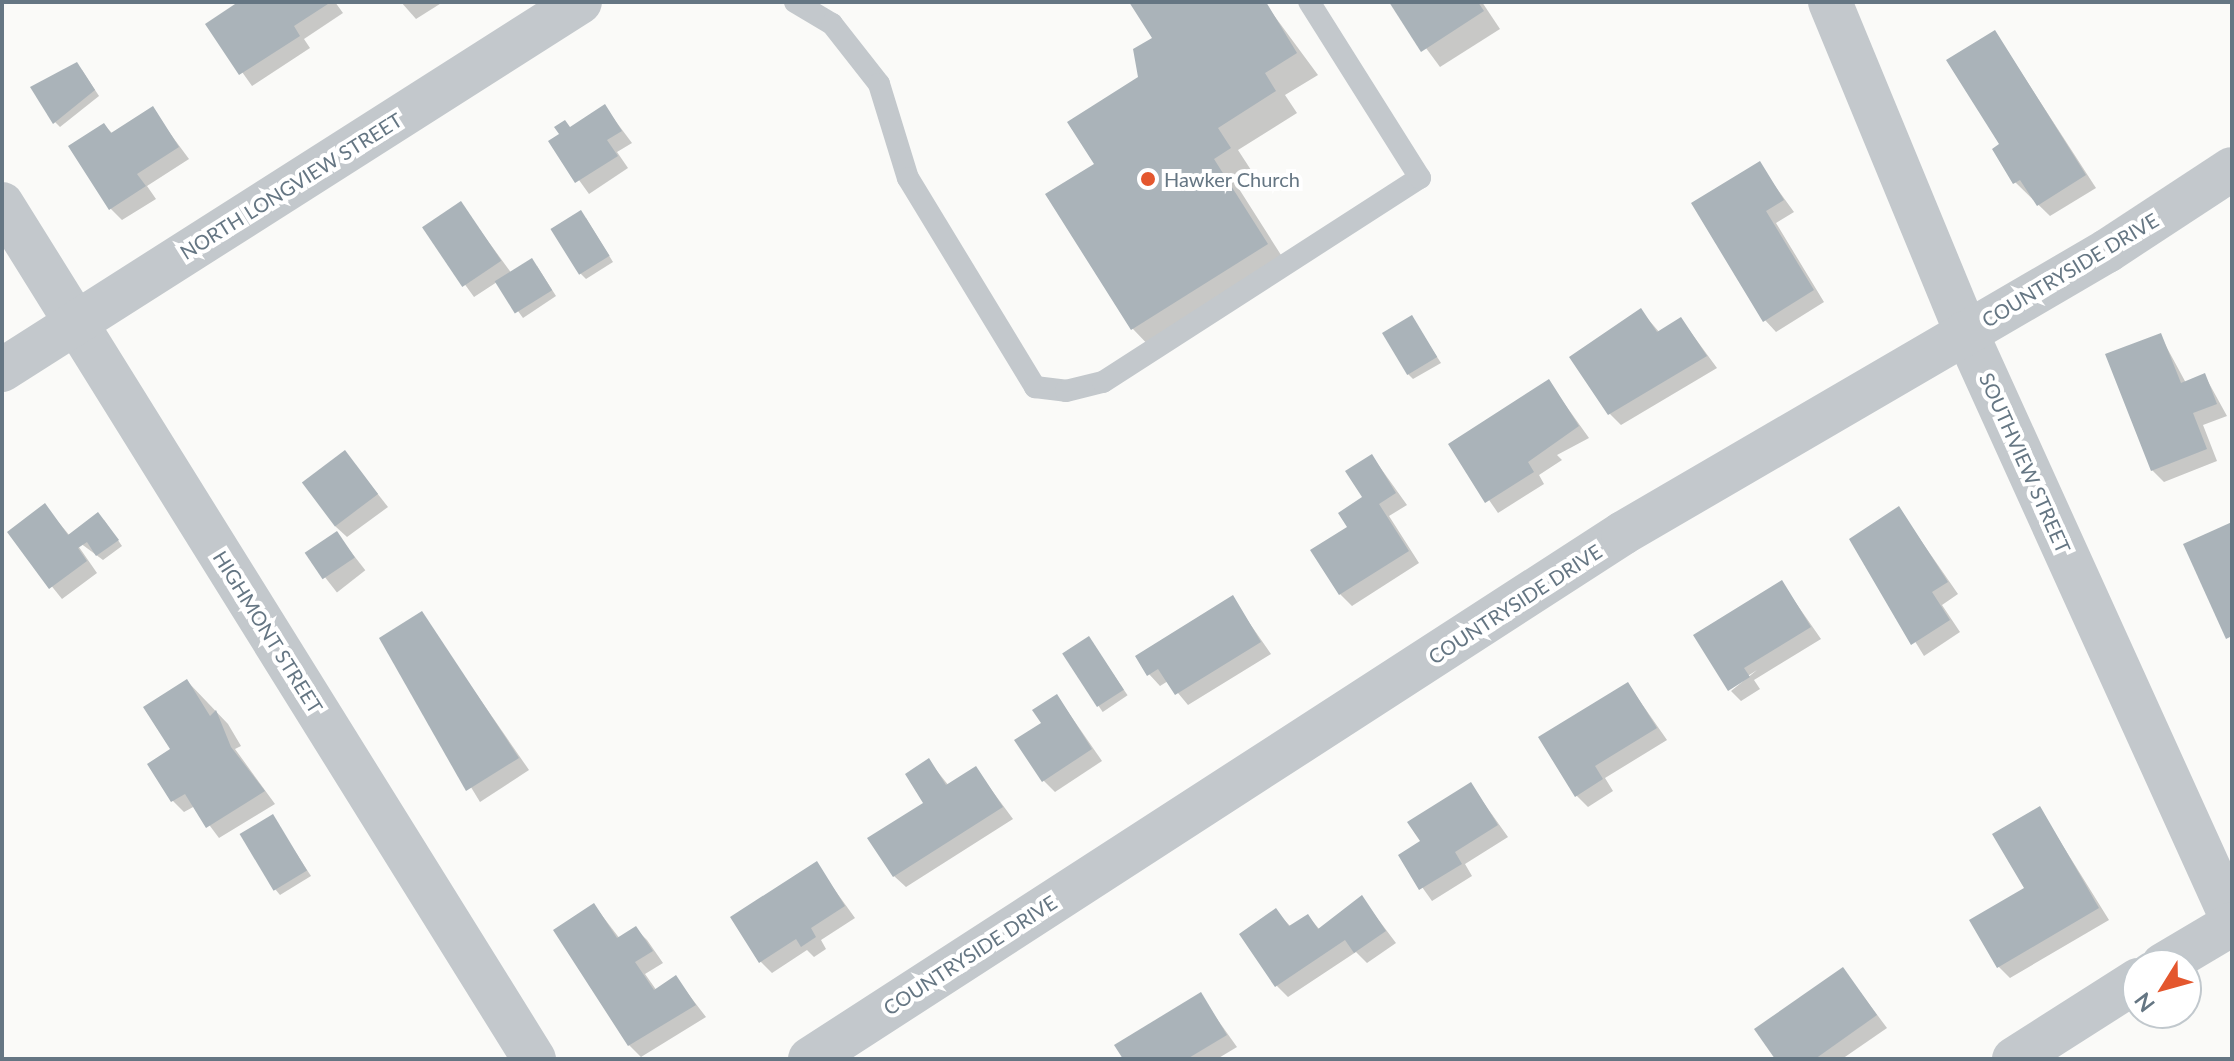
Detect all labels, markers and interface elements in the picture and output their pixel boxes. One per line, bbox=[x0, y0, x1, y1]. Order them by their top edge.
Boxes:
street label: NORTH LONGVIEW STREET bbox=[175, 108, 407, 264]
place label: Hawker Church bbox=[1164, 167, 1300, 191]
marker: Hawker Church bbox=[1139, 170, 1157, 188]
street label: COUNTRYSIDE DRIVE bbox=[1977, 208, 2163, 332]
street label: SOUTHVIEW STREET bbox=[1974, 369, 2076, 557]
street label: COUNTRYSIDE DRIVE bbox=[1424, 539, 1606, 669]
street label: HIGHMONT STREET bbox=[208, 546, 328, 718]
street label: COUNTRYSIDE DRIVE bbox=[879, 890, 1061, 1020]
north arrow bbox=[2122, 949, 2202, 1029]
text: N bbox=[2128, 988, 2160, 1017]

